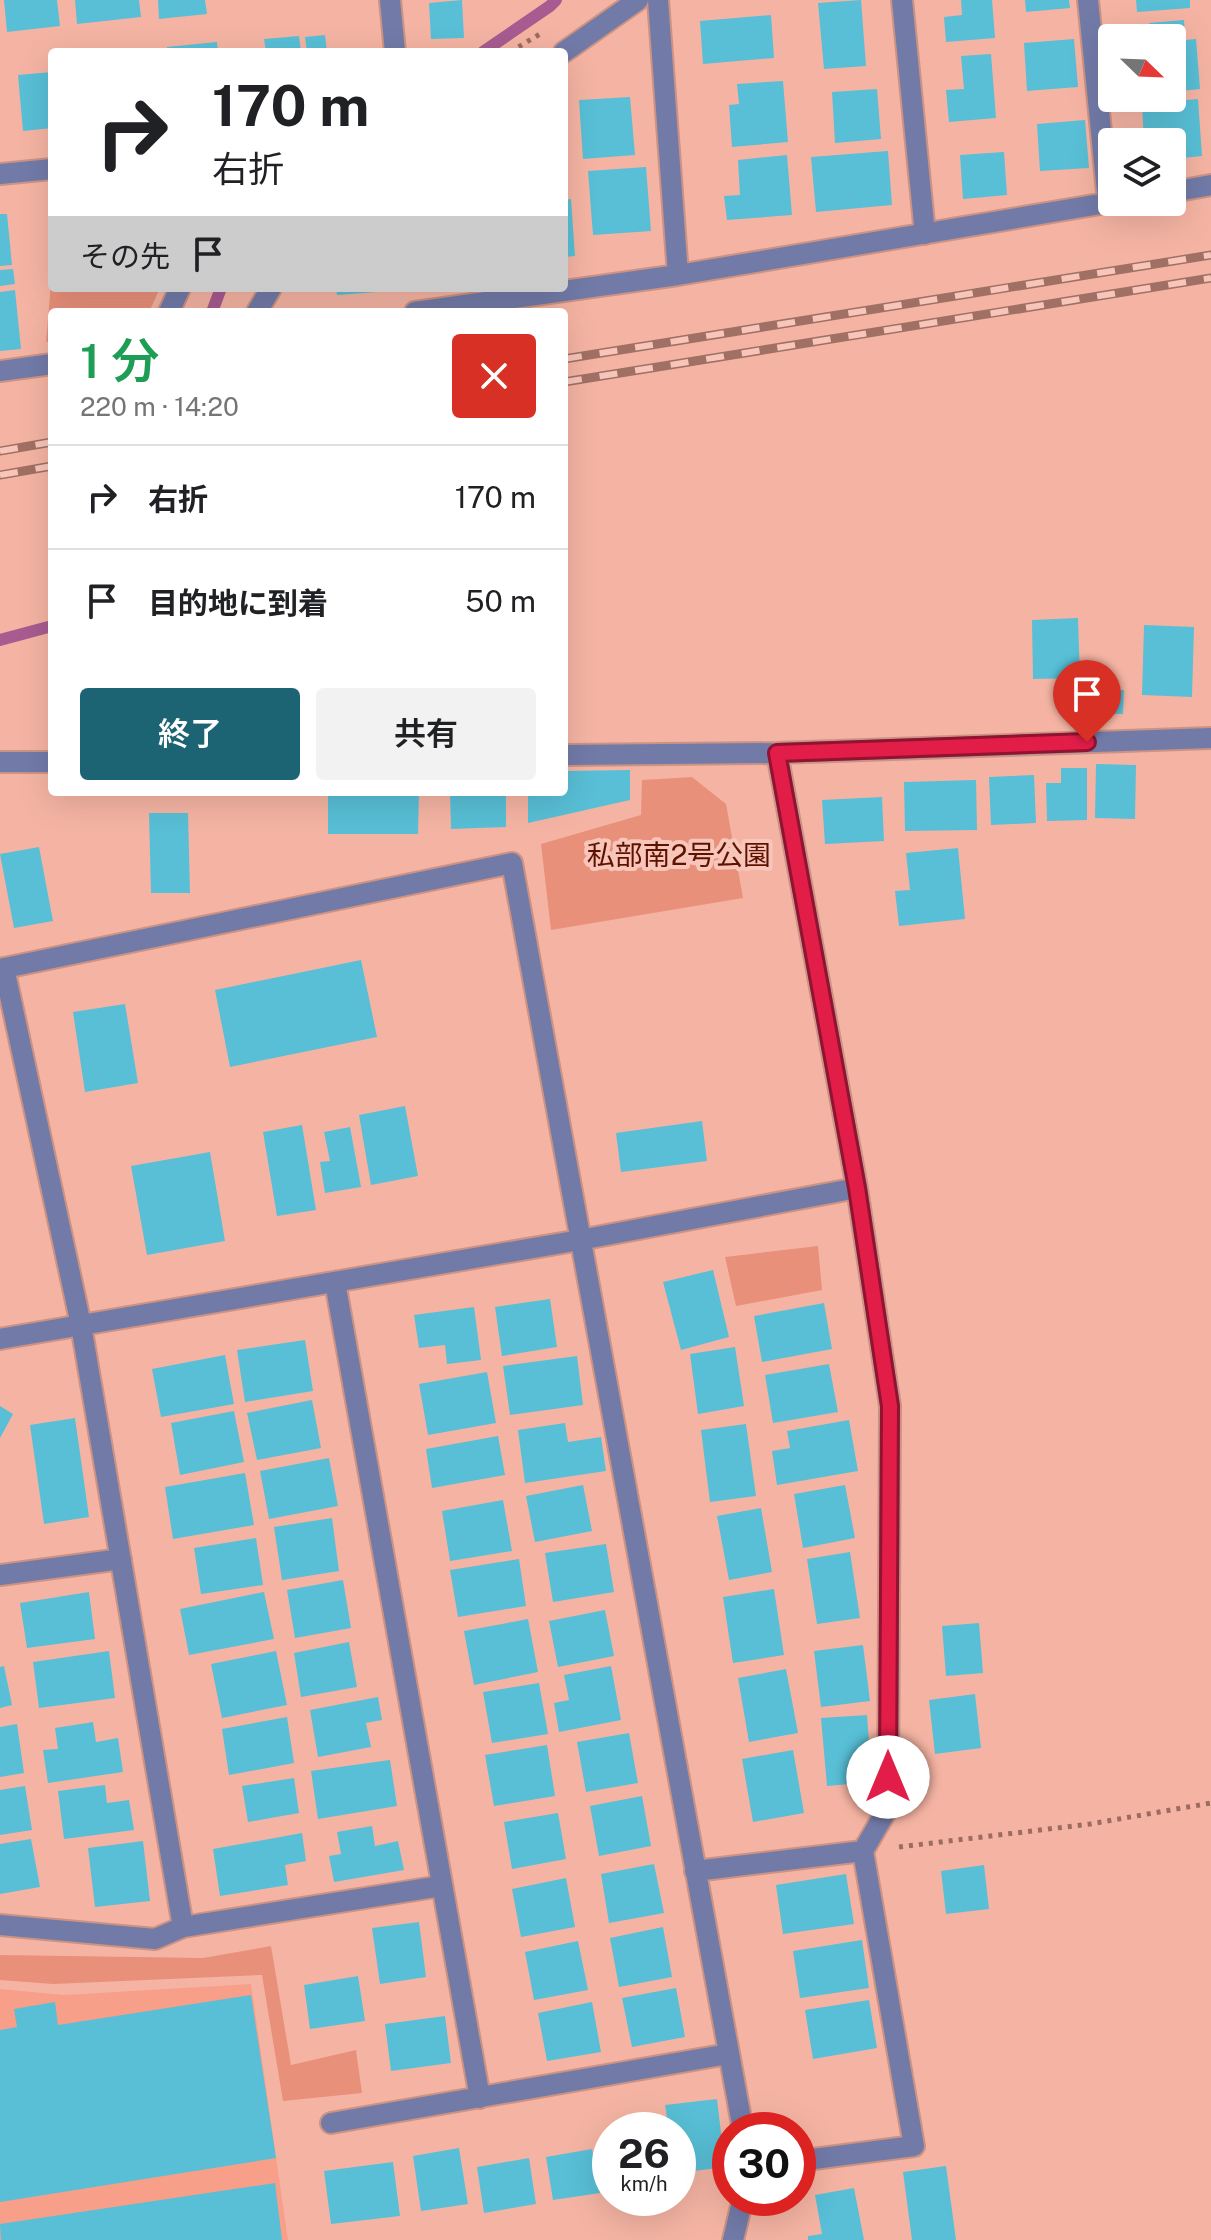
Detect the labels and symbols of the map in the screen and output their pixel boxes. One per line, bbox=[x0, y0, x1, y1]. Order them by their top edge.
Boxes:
north arrow bbox=[1098, 24, 1186, 112]
pin bbox=[1053, 660, 1121, 742]
park label: 私部南2号公園 bbox=[587, 838, 771, 871]
position arrow bbox=[846, 1735, 930, 1819]
speed limit sign: 30 bbox=[712, 2112, 816, 2216]

